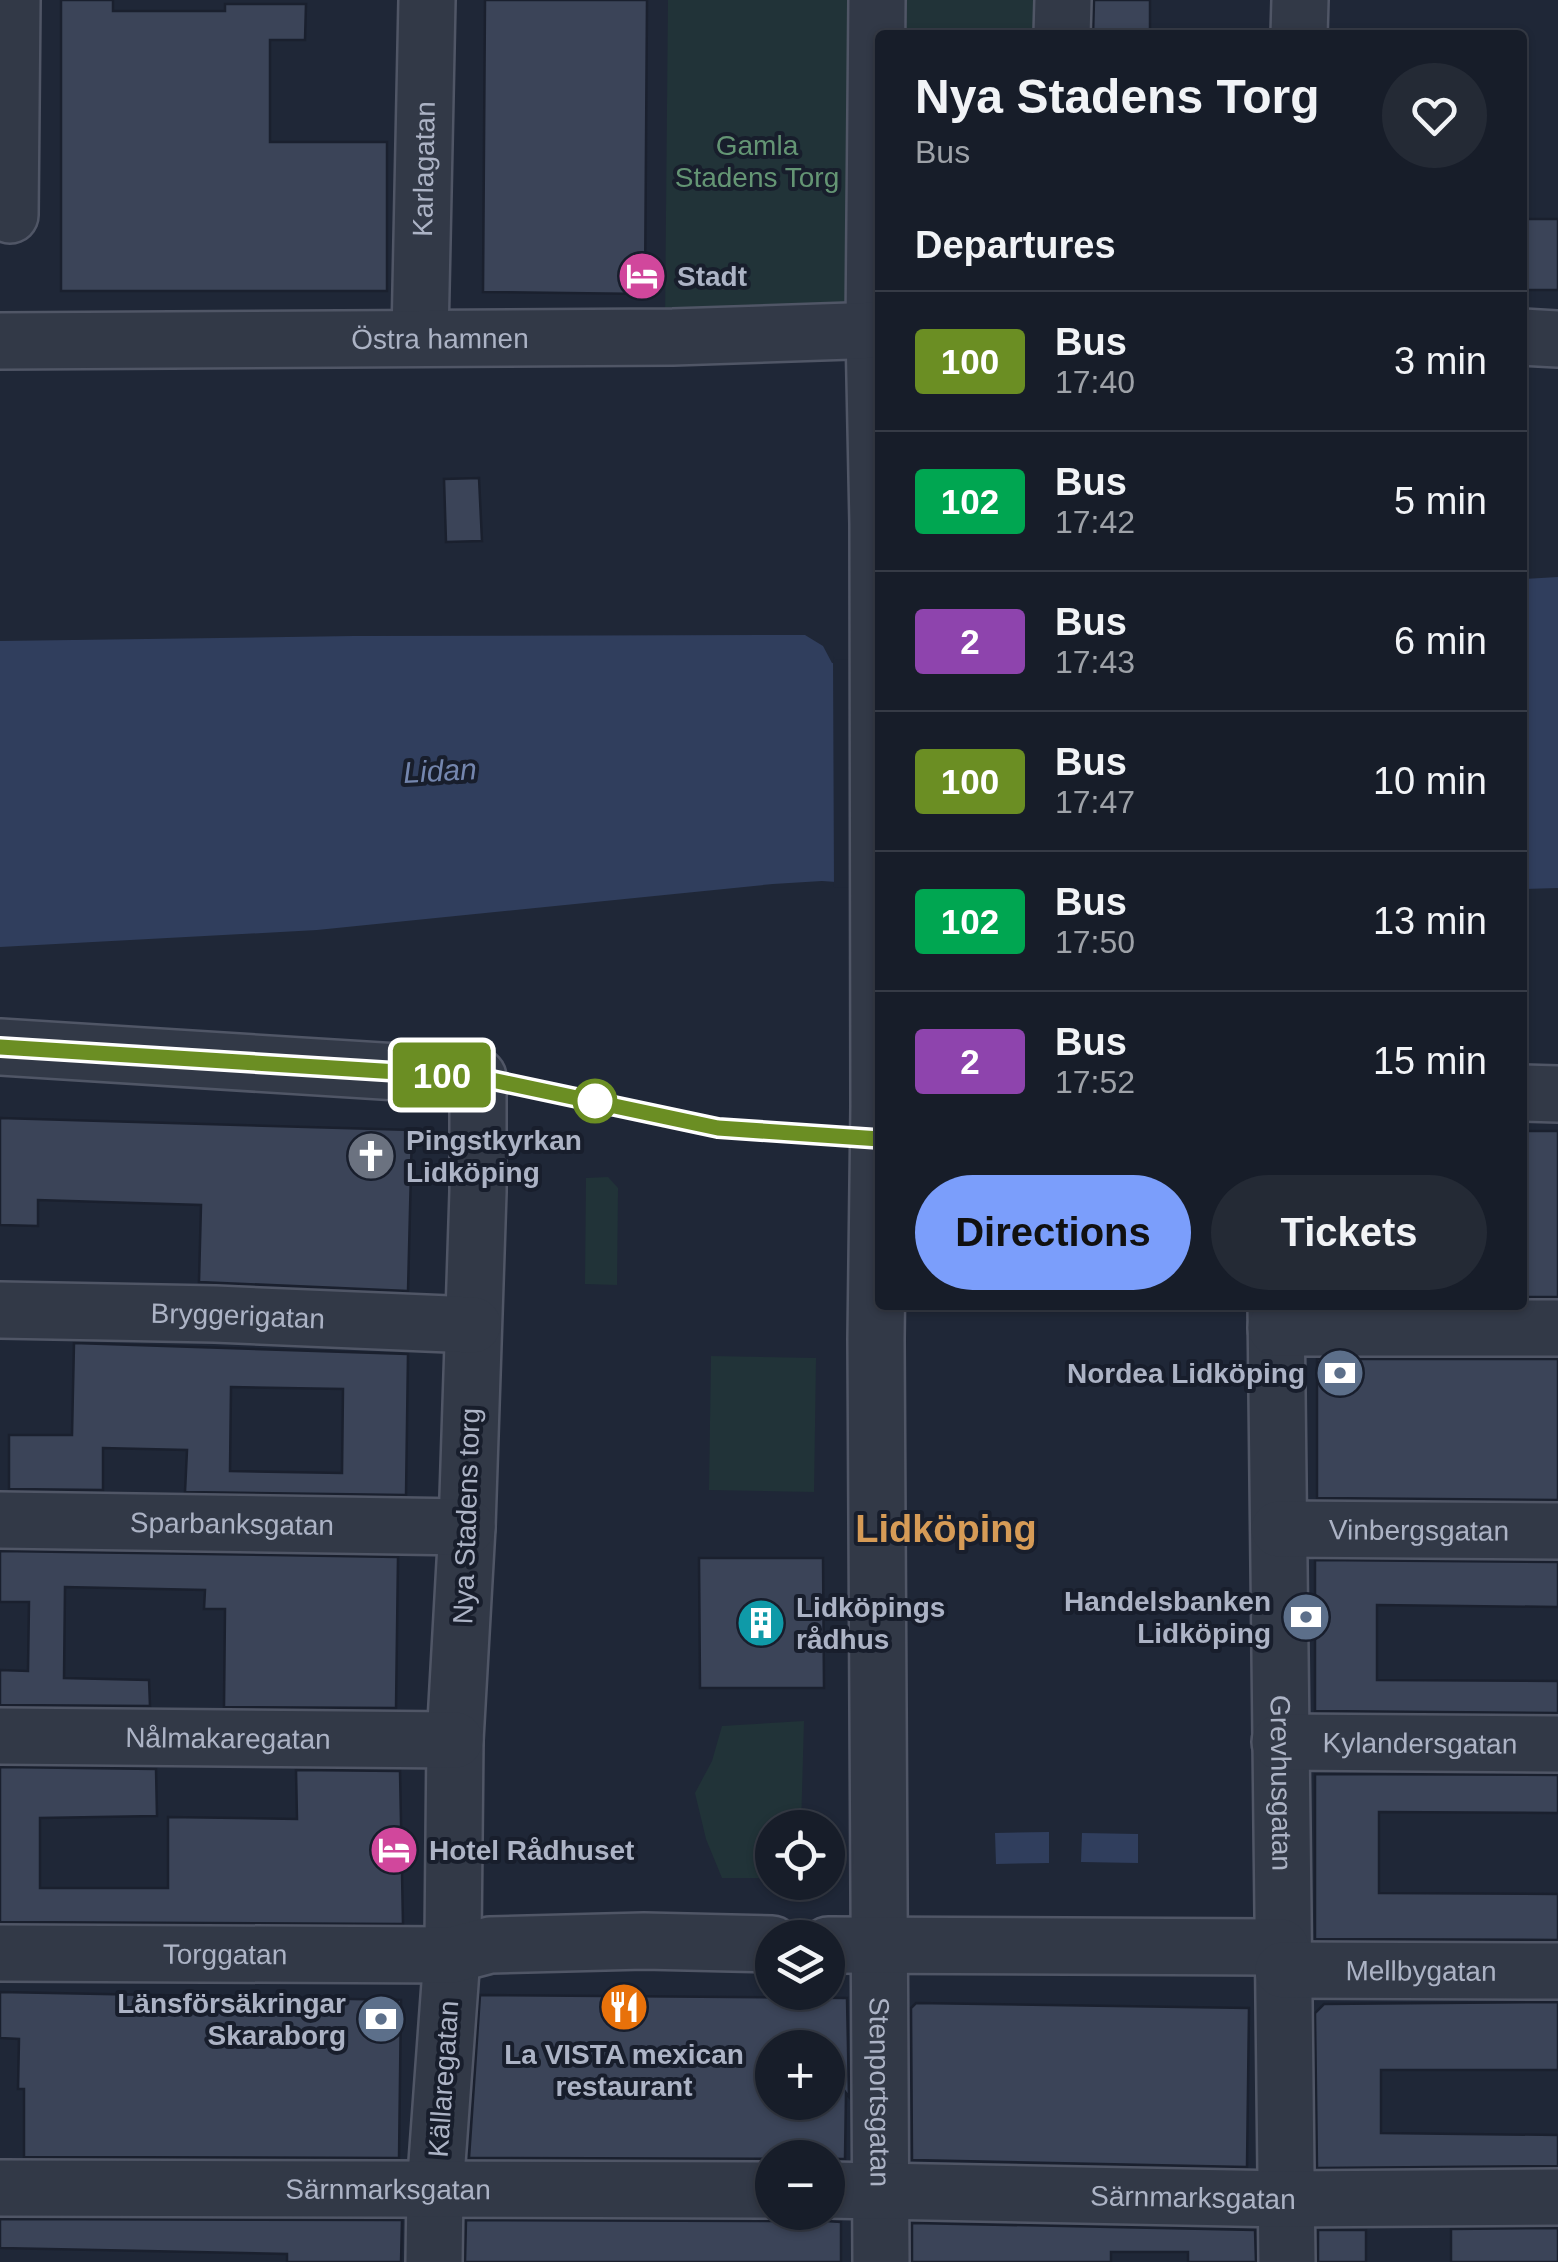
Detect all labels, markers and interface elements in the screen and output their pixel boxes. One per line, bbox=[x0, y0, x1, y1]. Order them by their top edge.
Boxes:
button: heart bbox=[1382, 63, 1487, 168]
text: Nya Stadens Torg bbox=[915, 70, 1320, 123]
street label: Karlagatan bbox=[407, 101, 441, 237]
park label: Gamla Stadens Torg bbox=[675, 130, 839, 193]
text: Bus bbox=[915, 134, 970, 170]
text: Departures bbox=[915, 224, 1116, 266]
hotel icon: Stadt bbox=[616, 250, 668, 302]
place label: Stadt bbox=[677, 261, 747, 292]
text: Bus bbox=[1055, 321, 1127, 363]
street label: Östra hamnen bbox=[351, 323, 529, 355]
text: 3 min bbox=[1394, 340, 1487, 382]
text: 100 bbox=[941, 342, 999, 381]
text: 17:40 bbox=[1055, 364, 1135, 400]
text: Bus bbox=[1055, 461, 1127, 503]
text: 5 min bbox=[1394, 480, 1487, 522]
text: 102 bbox=[941, 482, 999, 521]
text: 17:42 bbox=[1055, 504, 1135, 540]
text: Bus bbox=[1055, 601, 1127, 643]
text: 6 min bbox=[1394, 620, 1487, 662]
text: 2 bbox=[960, 622, 980, 661]
text: 17:43 bbox=[1055, 644, 1135, 680]
text: Bus bbox=[1055, 741, 1127, 783]
water label: Lidan bbox=[402, 752, 477, 789]
text: 10 min bbox=[1373, 760, 1487, 802]
text: 100 bbox=[941, 762, 999, 801]
text: 17:47 bbox=[1055, 784, 1135, 820]
text: Bus bbox=[1055, 881, 1127, 923]
text: 13 min bbox=[1373, 900, 1487, 942]
text: 102 bbox=[941, 902, 999, 941]
text: 17:50 bbox=[1055, 924, 1135, 960]
text: Bus bbox=[1055, 1021, 1127, 1063]
text: 15 min bbox=[1373, 1040, 1487, 1082]
line badge: 100 bbox=[384, 1042, 500, 1108]
text: 2 bbox=[960, 1042, 980, 1081]
text: 100 bbox=[413, 1056, 471, 1095]
text: 17:52 bbox=[1055, 1064, 1135, 1100]
unlabelled marker bbox=[574, 1080, 616, 1122]
place label: Pingstkyrkan Lidköping bbox=[406, 1125, 582, 1188]
church icon: Pingstkyrkan Lidköping bbox=[345, 1130, 397, 1182]
button: Directions bbox=[915, 1175, 1191, 1290]
button: Tickets bbox=[1211, 1175, 1487, 1290]
street label: Bryggerigatan bbox=[150, 1298, 326, 1335]
bank icon: Nordea Lidköping bbox=[1314, 1347, 1366, 1399]
place label: Nordea Lidköping bbox=[1067, 1358, 1305, 1389]
street label: Nya Stadens torg bbox=[447, 1407, 486, 1625]
street label: Sparbanksgatan bbox=[130, 1507, 334, 1541]
district label: Lidköping bbox=[855, 1508, 1037, 1550]
street label: Vinbergsgatan bbox=[1329, 1514, 1509, 1547]
place label: Handelsbanken Lidköping bbox=[1064, 1586, 1271, 1649]
bank icon: Handelsbanken Lidköping bbox=[1280, 1591, 1332, 1643]
place label: Lidköpings rådhus bbox=[796, 1592, 945, 1655]
building icon: Lidköpings rådhus bbox=[735, 1597, 787, 1649]
street label: Grevhusgatan bbox=[1264, 1695, 1298, 1871]
street label: Nålmakaregatan bbox=[125, 1722, 331, 1755]
street label: Kylandersgatan bbox=[1323, 1727, 1517, 1760]
map controls bbox=[755, 1810, 845, 2230]
button: locate bbox=[755, 1810, 845, 1900]
hotel icon: Hotel Rådhuset bbox=[368, 1824, 420, 1876]
place label: Hotel Rådhuset bbox=[429, 1835, 634, 1866]
button: layers bbox=[755, 1920, 845, 2010]
street label: Torggatan bbox=[163, 1939, 287, 1970]
street label: Mellbygatan bbox=[1345, 1955, 1497, 1987]
restaurant icon: La VISTA mexican restaurant bbox=[598, 1981, 650, 2033]
place label: Länsförsäkringar Skaraborg bbox=[117, 1988, 346, 2051]
bank icon: Länsförsäkringar Skaraborg bbox=[355, 1993, 407, 2045]
street label: Stenportsgatan bbox=[864, 1997, 896, 2187]
street label: Källaregatan bbox=[423, 2000, 464, 2159]
button: + bbox=[755, 2030, 845, 2120]
place label: La VISTA mexican restaurant bbox=[504, 2039, 744, 2102]
button: − bbox=[755, 2140, 845, 2230]
street label: Särnmarksgatan bbox=[285, 2174, 491, 2205]
street label: Särnmarksgatan bbox=[1090, 2180, 1296, 2215]

